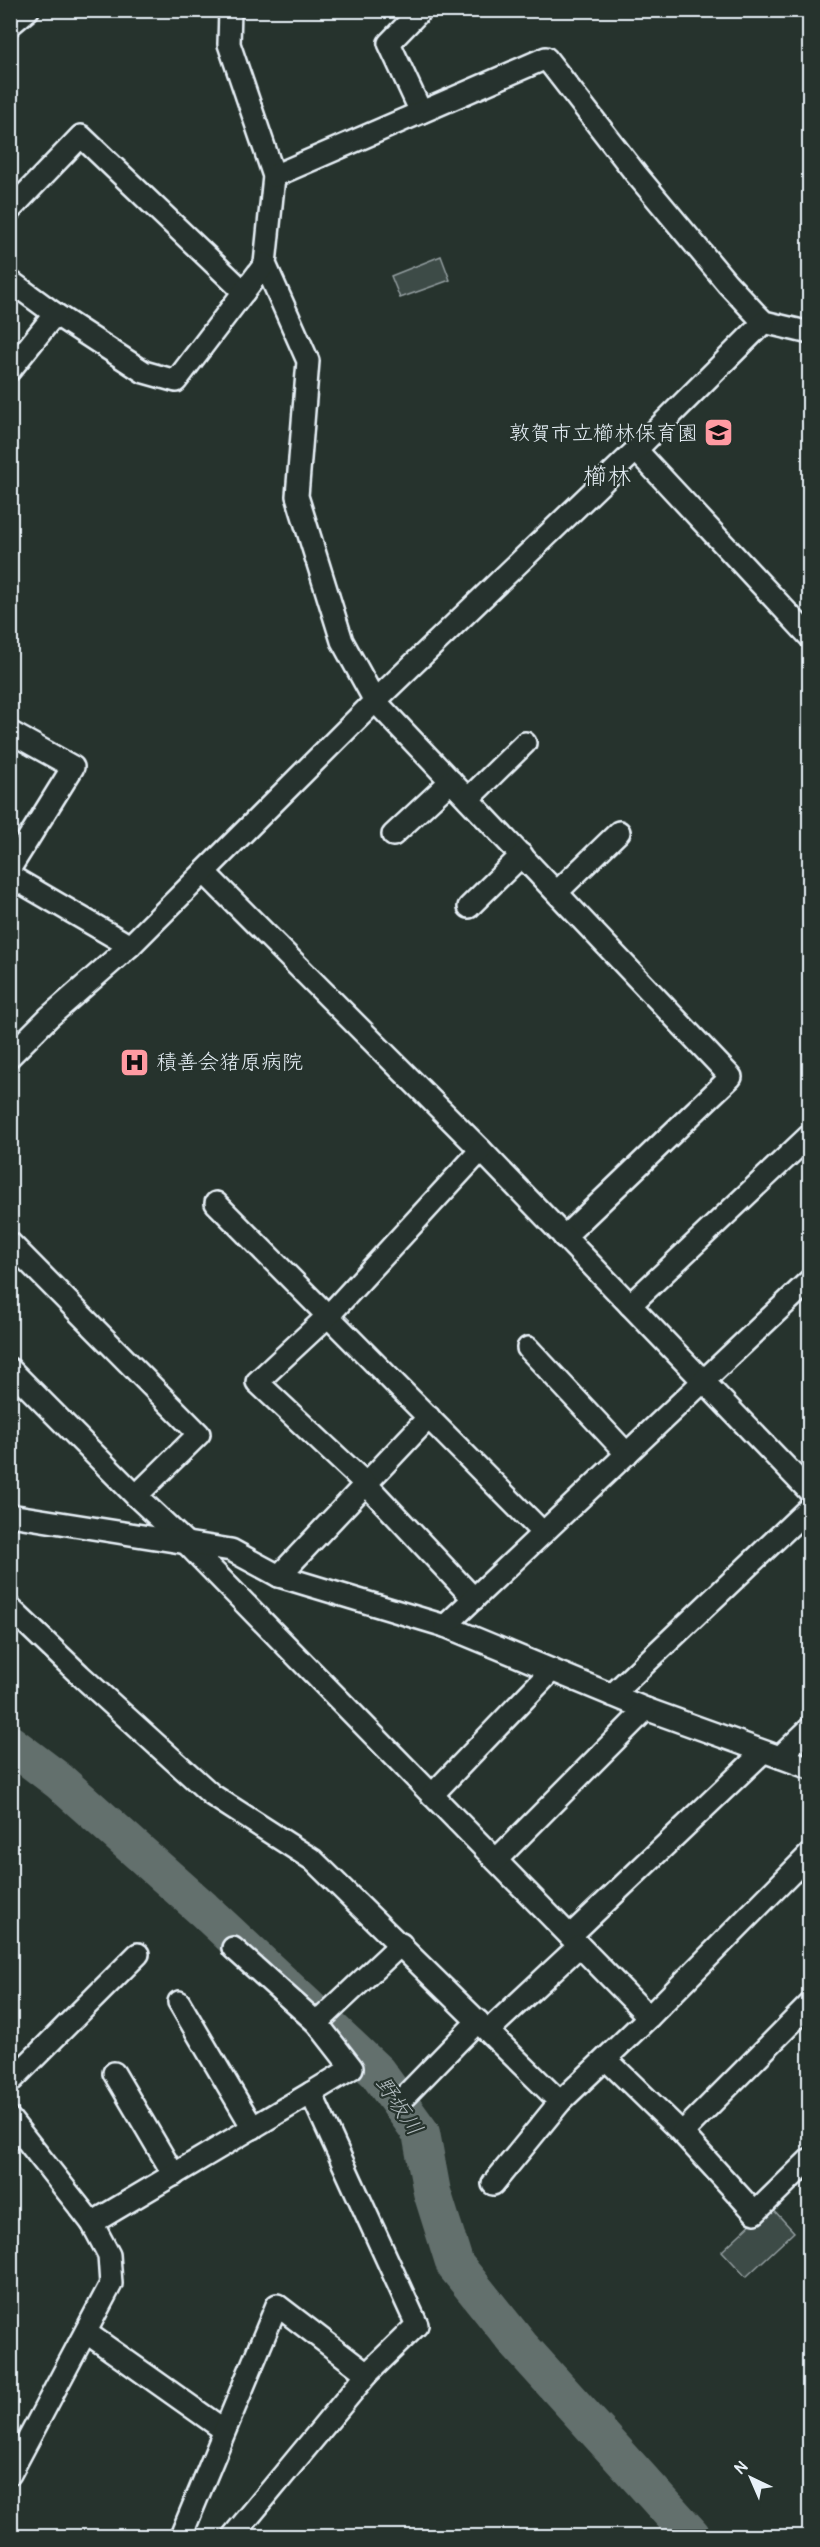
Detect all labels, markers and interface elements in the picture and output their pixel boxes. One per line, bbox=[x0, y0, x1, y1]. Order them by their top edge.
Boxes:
school or university icon: 敦賀市立櫛林保育園 bbox=[703, 417, 735, 449]
place label: 敦賀市立櫛林保育園 bbox=[509, 420, 698, 447]
district label: 櫛林 bbox=[583, 462, 631, 491]
hospital icon: 積善会猪原病院 bbox=[119, 1046, 151, 1078]
place label: 積善会猪原病院 bbox=[156, 1049, 303, 1076]
water label: 野坂川 bbox=[369, 2071, 429, 2141]
north arrow bbox=[721, 2448, 781, 2508]
text: N bbox=[730, 2457, 752, 2479]

